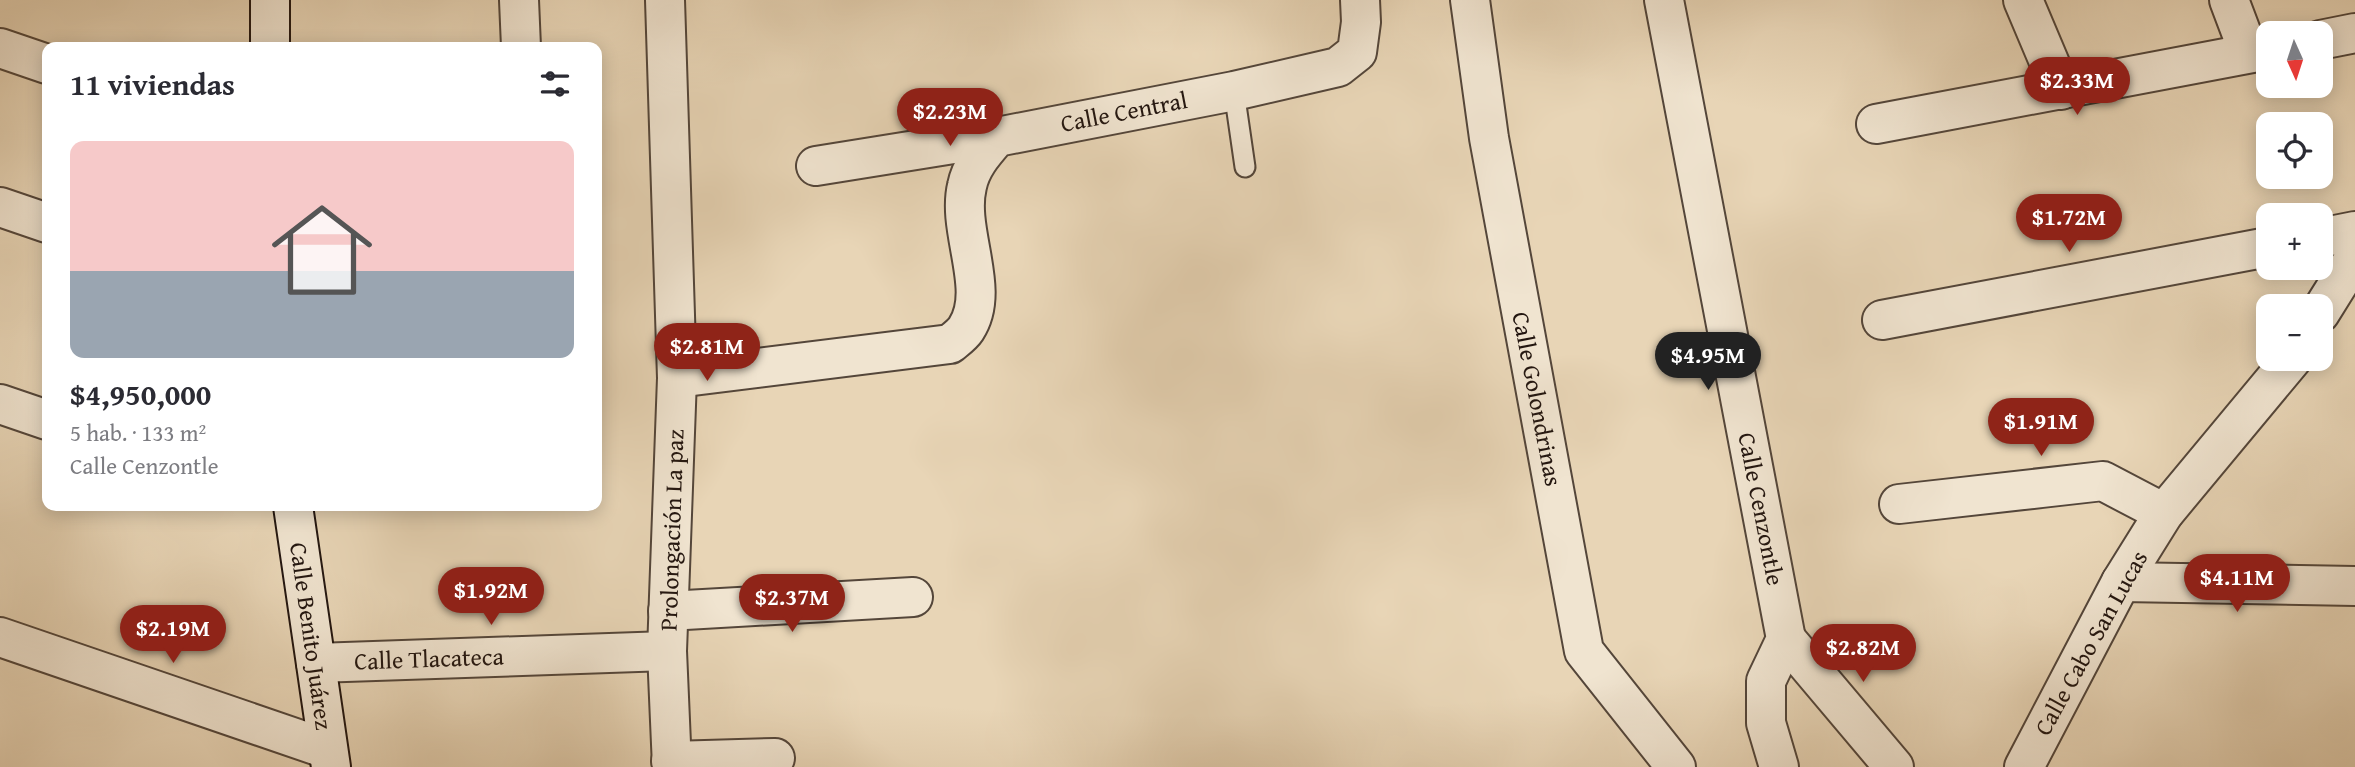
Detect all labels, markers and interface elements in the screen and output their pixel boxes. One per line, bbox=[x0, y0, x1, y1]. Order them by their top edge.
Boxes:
north arrow bbox=[2256, 21, 2333, 98]
map controls bbox=[2256, 21, 2333, 371]
pin: $2.33M bbox=[2020, 58, 2134, 117]
text: 11 viviendas bbox=[70, 62, 235, 106]
text: $2.33M bbox=[2040, 63, 2114, 96]
icon: filters bbox=[536, 65, 574, 103]
street label: Calle Central bbox=[1058, 82, 1191, 141]
pin: $2.23M bbox=[893, 88, 1007, 148]
text: $2.23M bbox=[913, 94, 987, 127]
button: locate bbox=[2256, 112, 2333, 189]
icon: home bbox=[259, 187, 385, 313]
pin: $1.72M bbox=[2012, 194, 2126, 254]
text: $1.72M bbox=[2032, 200, 2106, 233]
button: + bbox=[2256, 203, 2333, 280]
button: − bbox=[2256, 294, 2333, 371]
street label: Calle Golondrinas bbox=[1503, 309, 1572, 489]
pin: $2.81M bbox=[650, 324, 764, 383]
text: $2.81M bbox=[670, 329, 744, 362]
pin: $4.95M bbox=[1651, 332, 1765, 392]
text: $4.95M bbox=[1671, 338, 1745, 371]
text: $4,950,000 bbox=[70, 372, 211, 416]
pin: $1.91M bbox=[1984, 398, 2098, 458]
text: $1.91M bbox=[2004, 404, 2078, 437]
text: 5 hab. · 133 m² bbox=[70, 416, 206, 449]
street label: Prolongación La paz bbox=[650, 428, 693, 632]
street label: Calle Cenzontle bbox=[1730, 430, 1793, 588]
text: Calle Cenzontle bbox=[70, 449, 218, 482]
street label: Calle Benito Juárez bbox=[281, 540, 342, 732]
street label: Calle Cabo San Lucas bbox=[2025, 544, 2156, 742]
pin: $4.11M bbox=[2180, 554, 2294, 614]
text: $4.11M bbox=[2200, 560, 2274, 593]
pin: $1.92M bbox=[434, 568, 548, 627]
text: $1.92M bbox=[454, 573, 528, 606]
pin: $2.37M bbox=[735, 574, 849, 634]
text: $2.37M bbox=[755, 580, 829, 613]
pin: $2.19M bbox=[116, 606, 230, 665]
text: $2.19M bbox=[136, 611, 210, 644]
pin: $2.82M bbox=[1806, 624, 1920, 684]
text: $2.82M bbox=[1826, 630, 1900, 663]
street label: Calle Tlacateca bbox=[354, 638, 505, 679]

